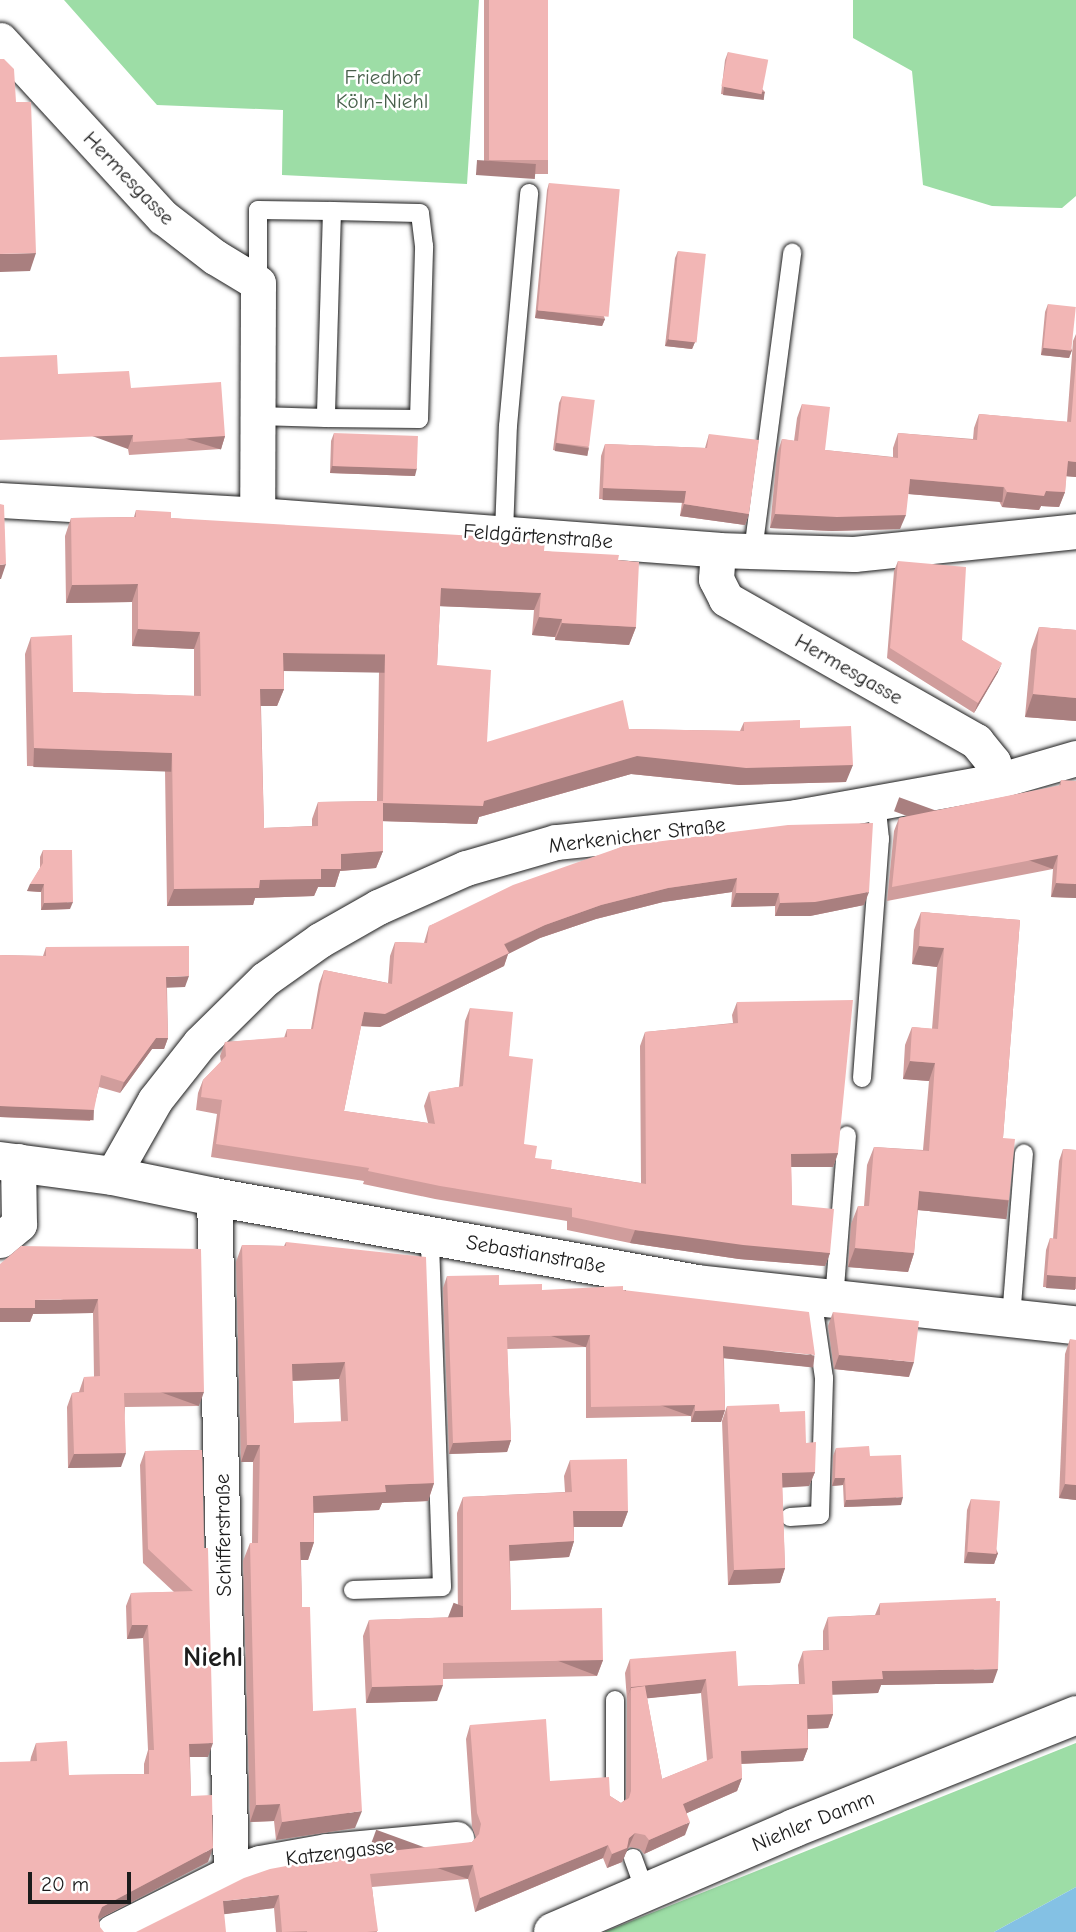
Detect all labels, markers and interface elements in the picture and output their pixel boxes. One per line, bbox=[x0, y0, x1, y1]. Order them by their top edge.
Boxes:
park label: Friedhof Köln-Niehl bbox=[336, 64, 428, 114]
street label: Hermesgasse bbox=[78, 126, 180, 230]
street label: Feldgärtenstraße bbox=[462, 518, 614, 554]
street label: Hermesgasse bbox=[791, 628, 907, 710]
street label: Merkenicher Straße bbox=[547, 812, 727, 858]
street label: Sebastianstraße bbox=[464, 1229, 608, 1279]
street label: Schifferstraße bbox=[209, 1473, 237, 1597]
district label: Niehl bbox=[183, 1640, 243, 1674]
street label: Niehler Damm bbox=[748, 1785, 878, 1857]
street label: Katzengasse bbox=[284, 1833, 396, 1871]
scale bar bbox=[32, 1858, 135, 1902]
text: 20 m bbox=[41, 1872, 89, 1896]

